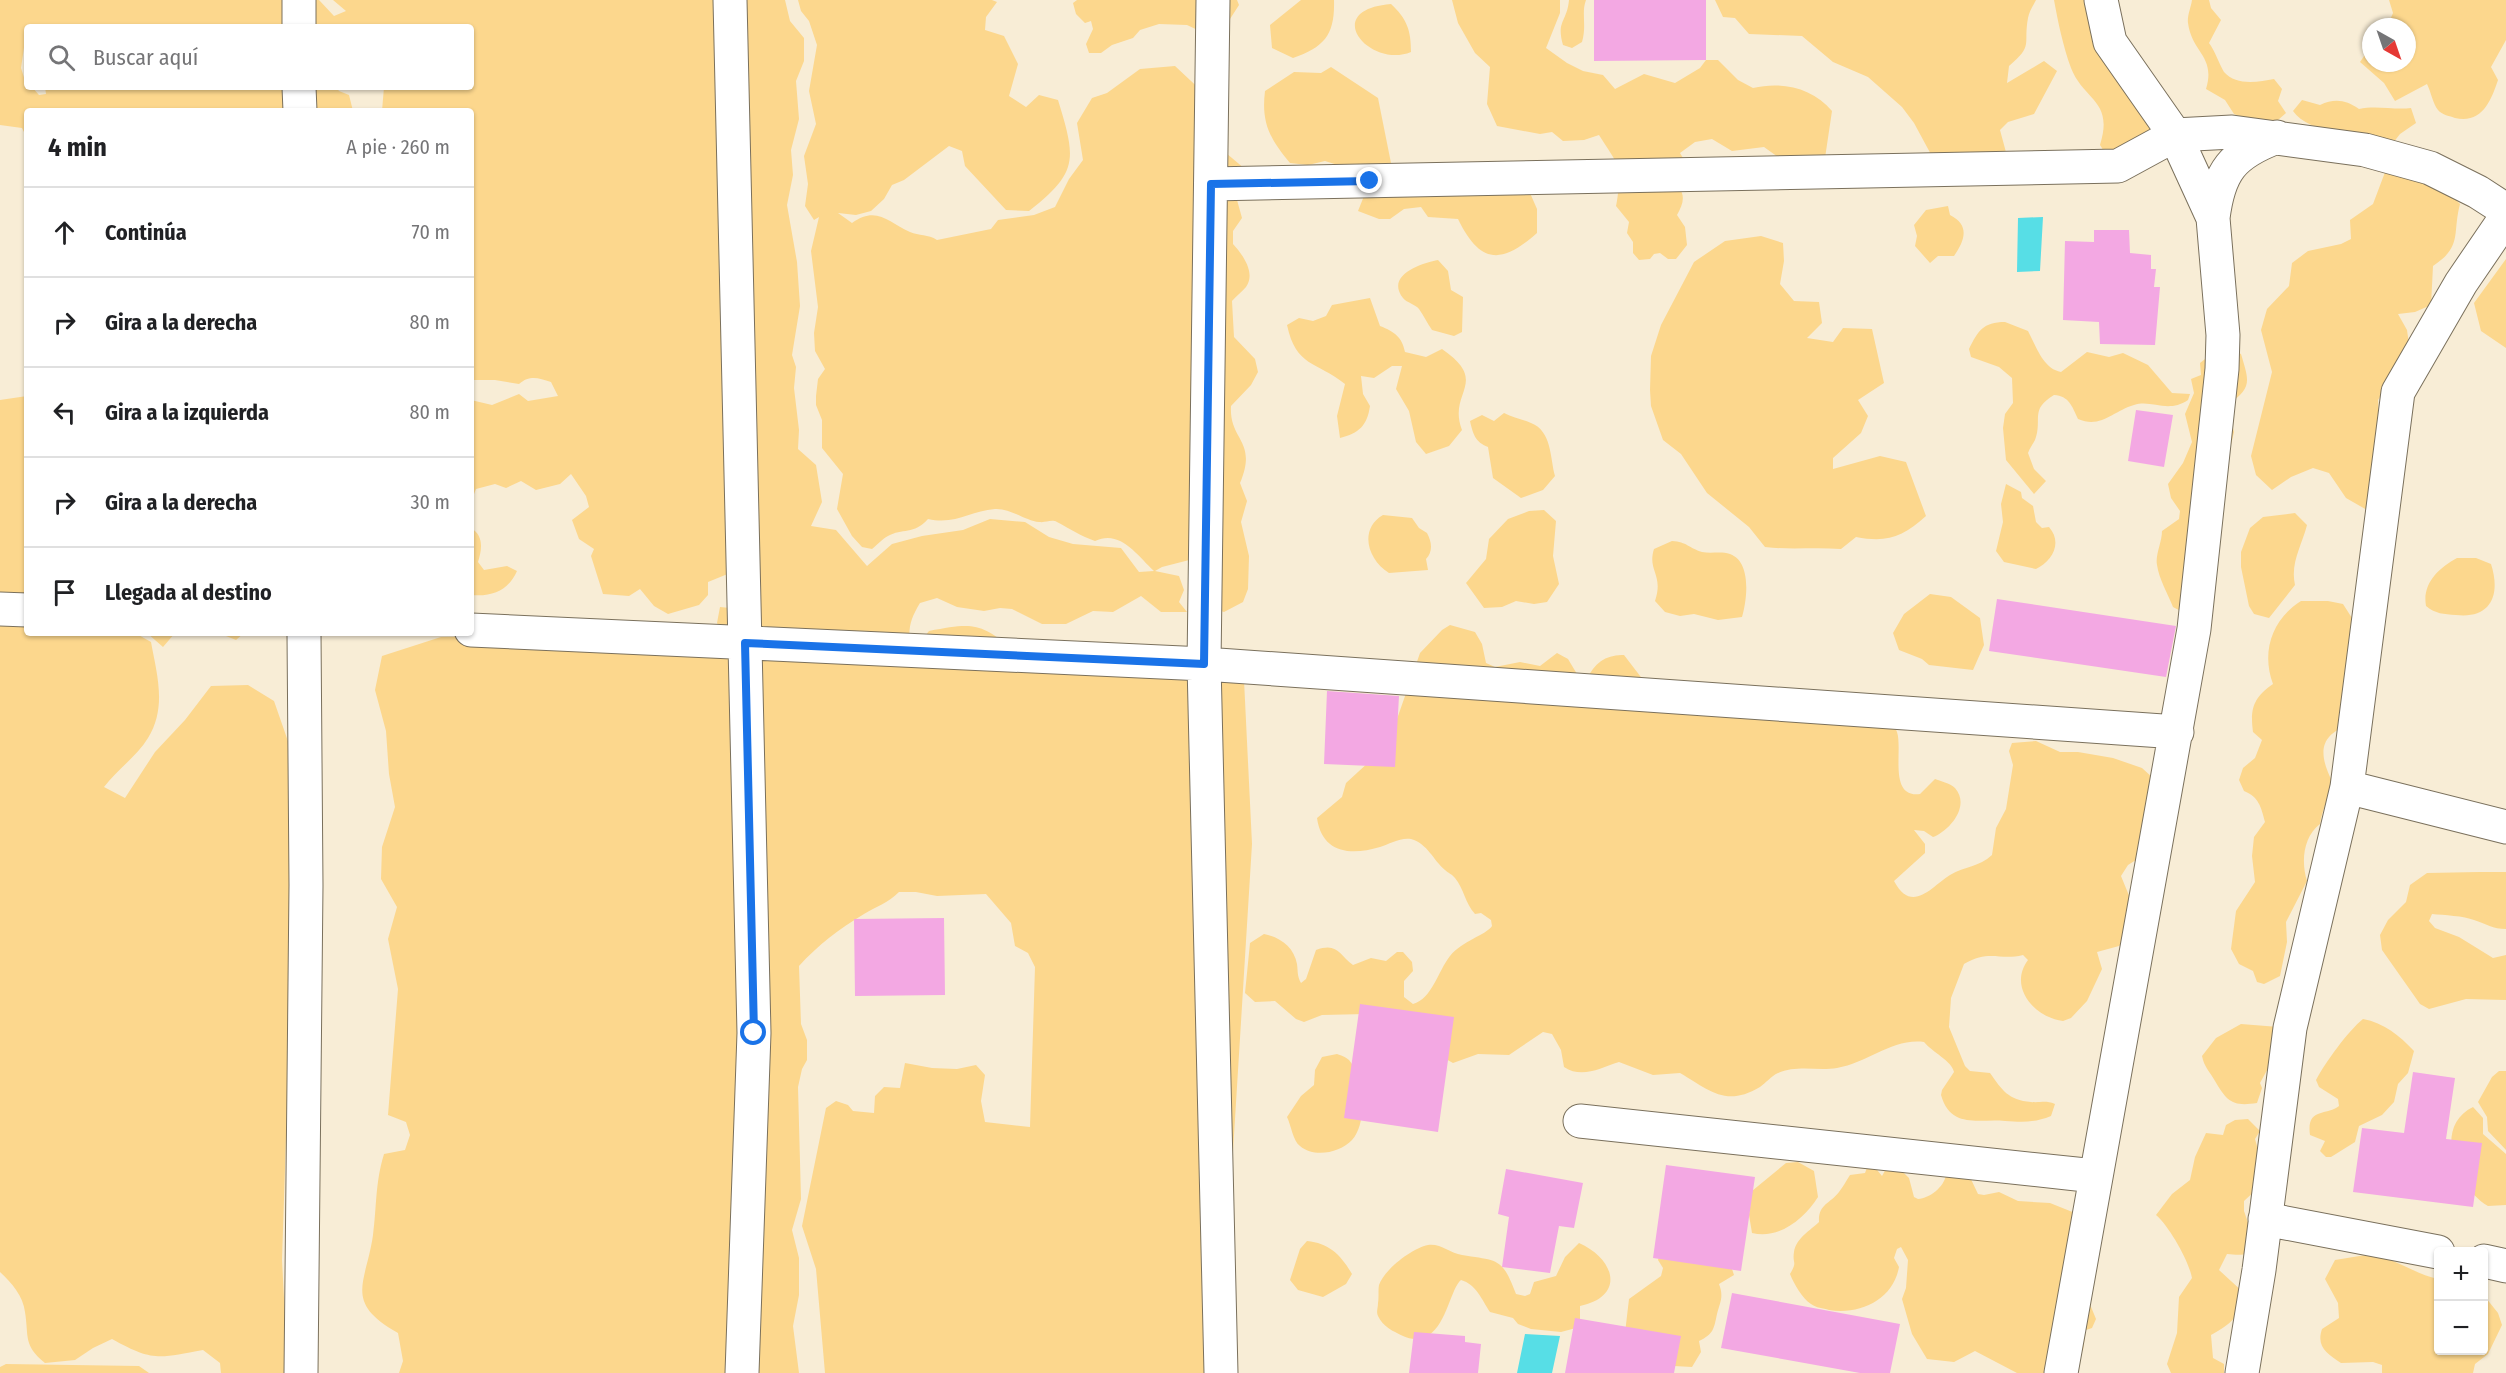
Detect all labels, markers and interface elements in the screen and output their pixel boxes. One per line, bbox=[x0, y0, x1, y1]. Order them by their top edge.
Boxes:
north arrow bbox=[2362, 18, 2416, 72]
search box bbox=[24, 24, 474, 90]
icon: search bbox=[45, 41, 78, 74]
text: Buscar aquí bbox=[93, 44, 198, 71]
text: 4 min bbox=[48, 132, 107, 163]
text: A pie · 260 m bbox=[346, 135, 450, 159]
route end bbox=[1356, 167, 1382, 193]
icon: ahead bbox=[48, 216, 81, 249]
text: Continúa bbox=[105, 219, 187, 246]
text: 70 m bbox=[412, 220, 450, 244]
icon: right bbox=[48, 306, 81, 339]
text: Gira a la derecha bbox=[105, 309, 257, 336]
text: 80 m bbox=[410, 310, 450, 334]
icon: left bbox=[48, 396, 81, 429]
text: Gira a la izquierda bbox=[105, 399, 269, 426]
text: 80 m bbox=[410, 400, 450, 424]
icon: right bbox=[48, 486, 81, 519]
text: Gira a la derecha bbox=[105, 489, 257, 516]
text: 30 m bbox=[410, 490, 450, 514]
icon: arrive bbox=[48, 576, 81, 609]
text: Llegada al destino bbox=[105, 579, 272, 606]
route start bbox=[740, 1019, 766, 1045]
map controls bbox=[2434, 1247, 2488, 1355]
button: + bbox=[2434, 1247, 2488, 1301]
button: − bbox=[2434, 1301, 2488, 1355]

